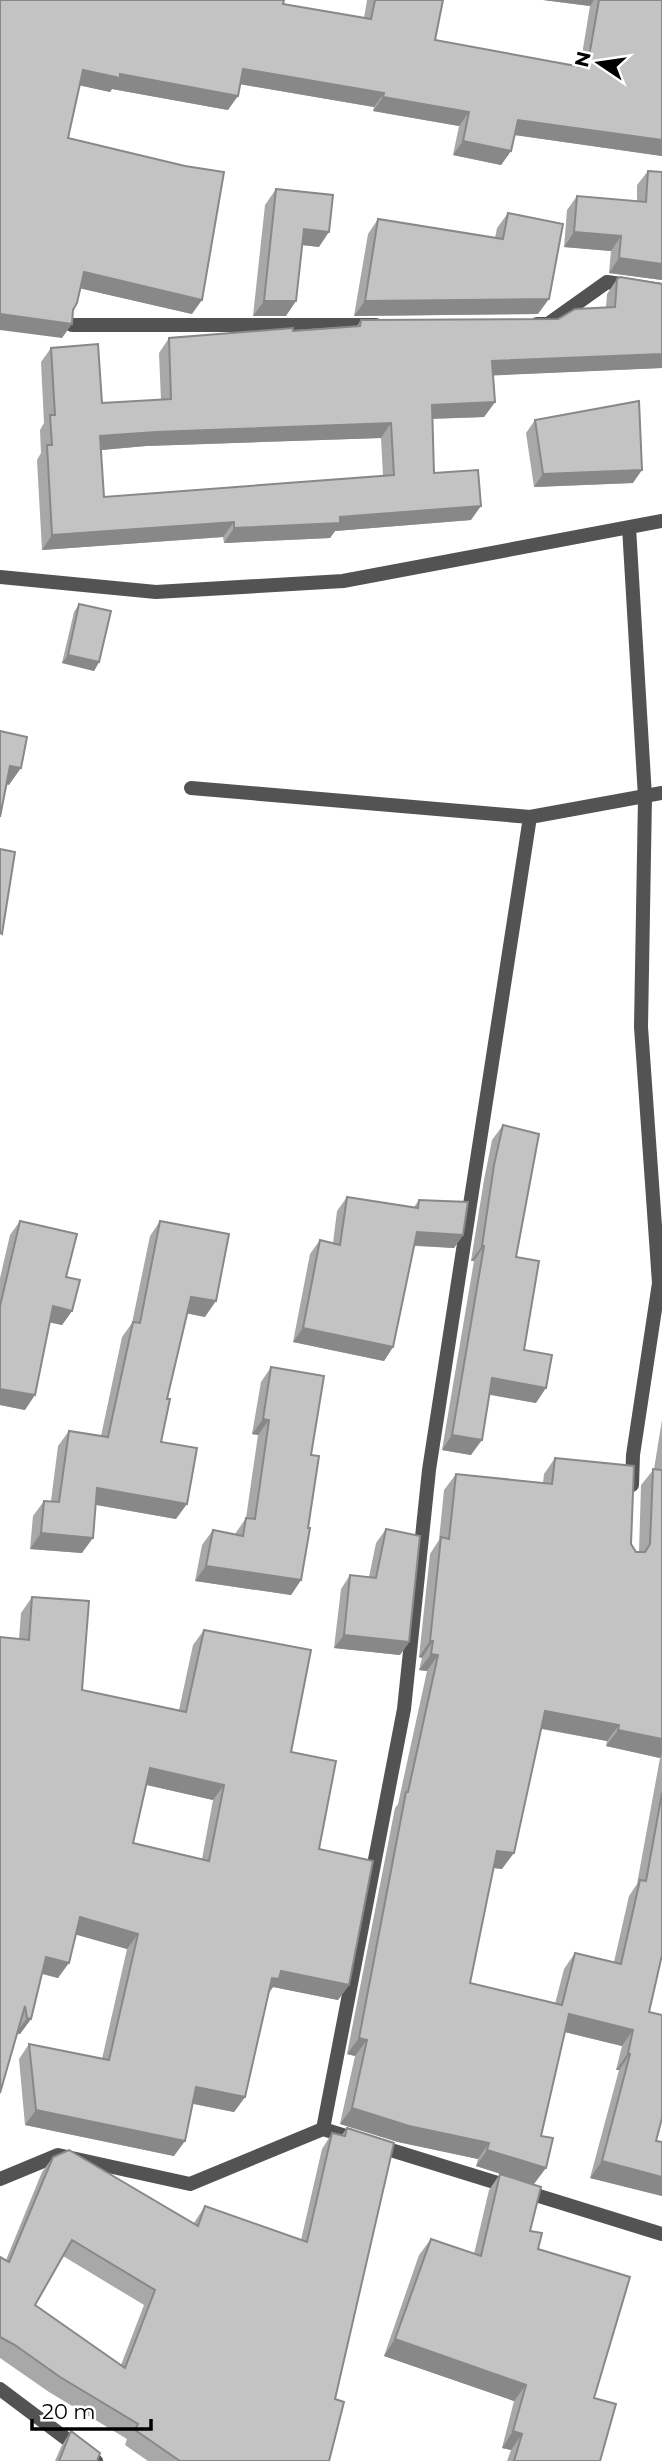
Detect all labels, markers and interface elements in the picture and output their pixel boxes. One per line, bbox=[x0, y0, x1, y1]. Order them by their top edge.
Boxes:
north arrow bbox=[564, 28, 634, 98]
text: N bbox=[570, 49, 596, 69]
scale bar bbox=[32, 2388, 150, 2432]
text: 20 m bbox=[42, 2399, 96, 2424]

